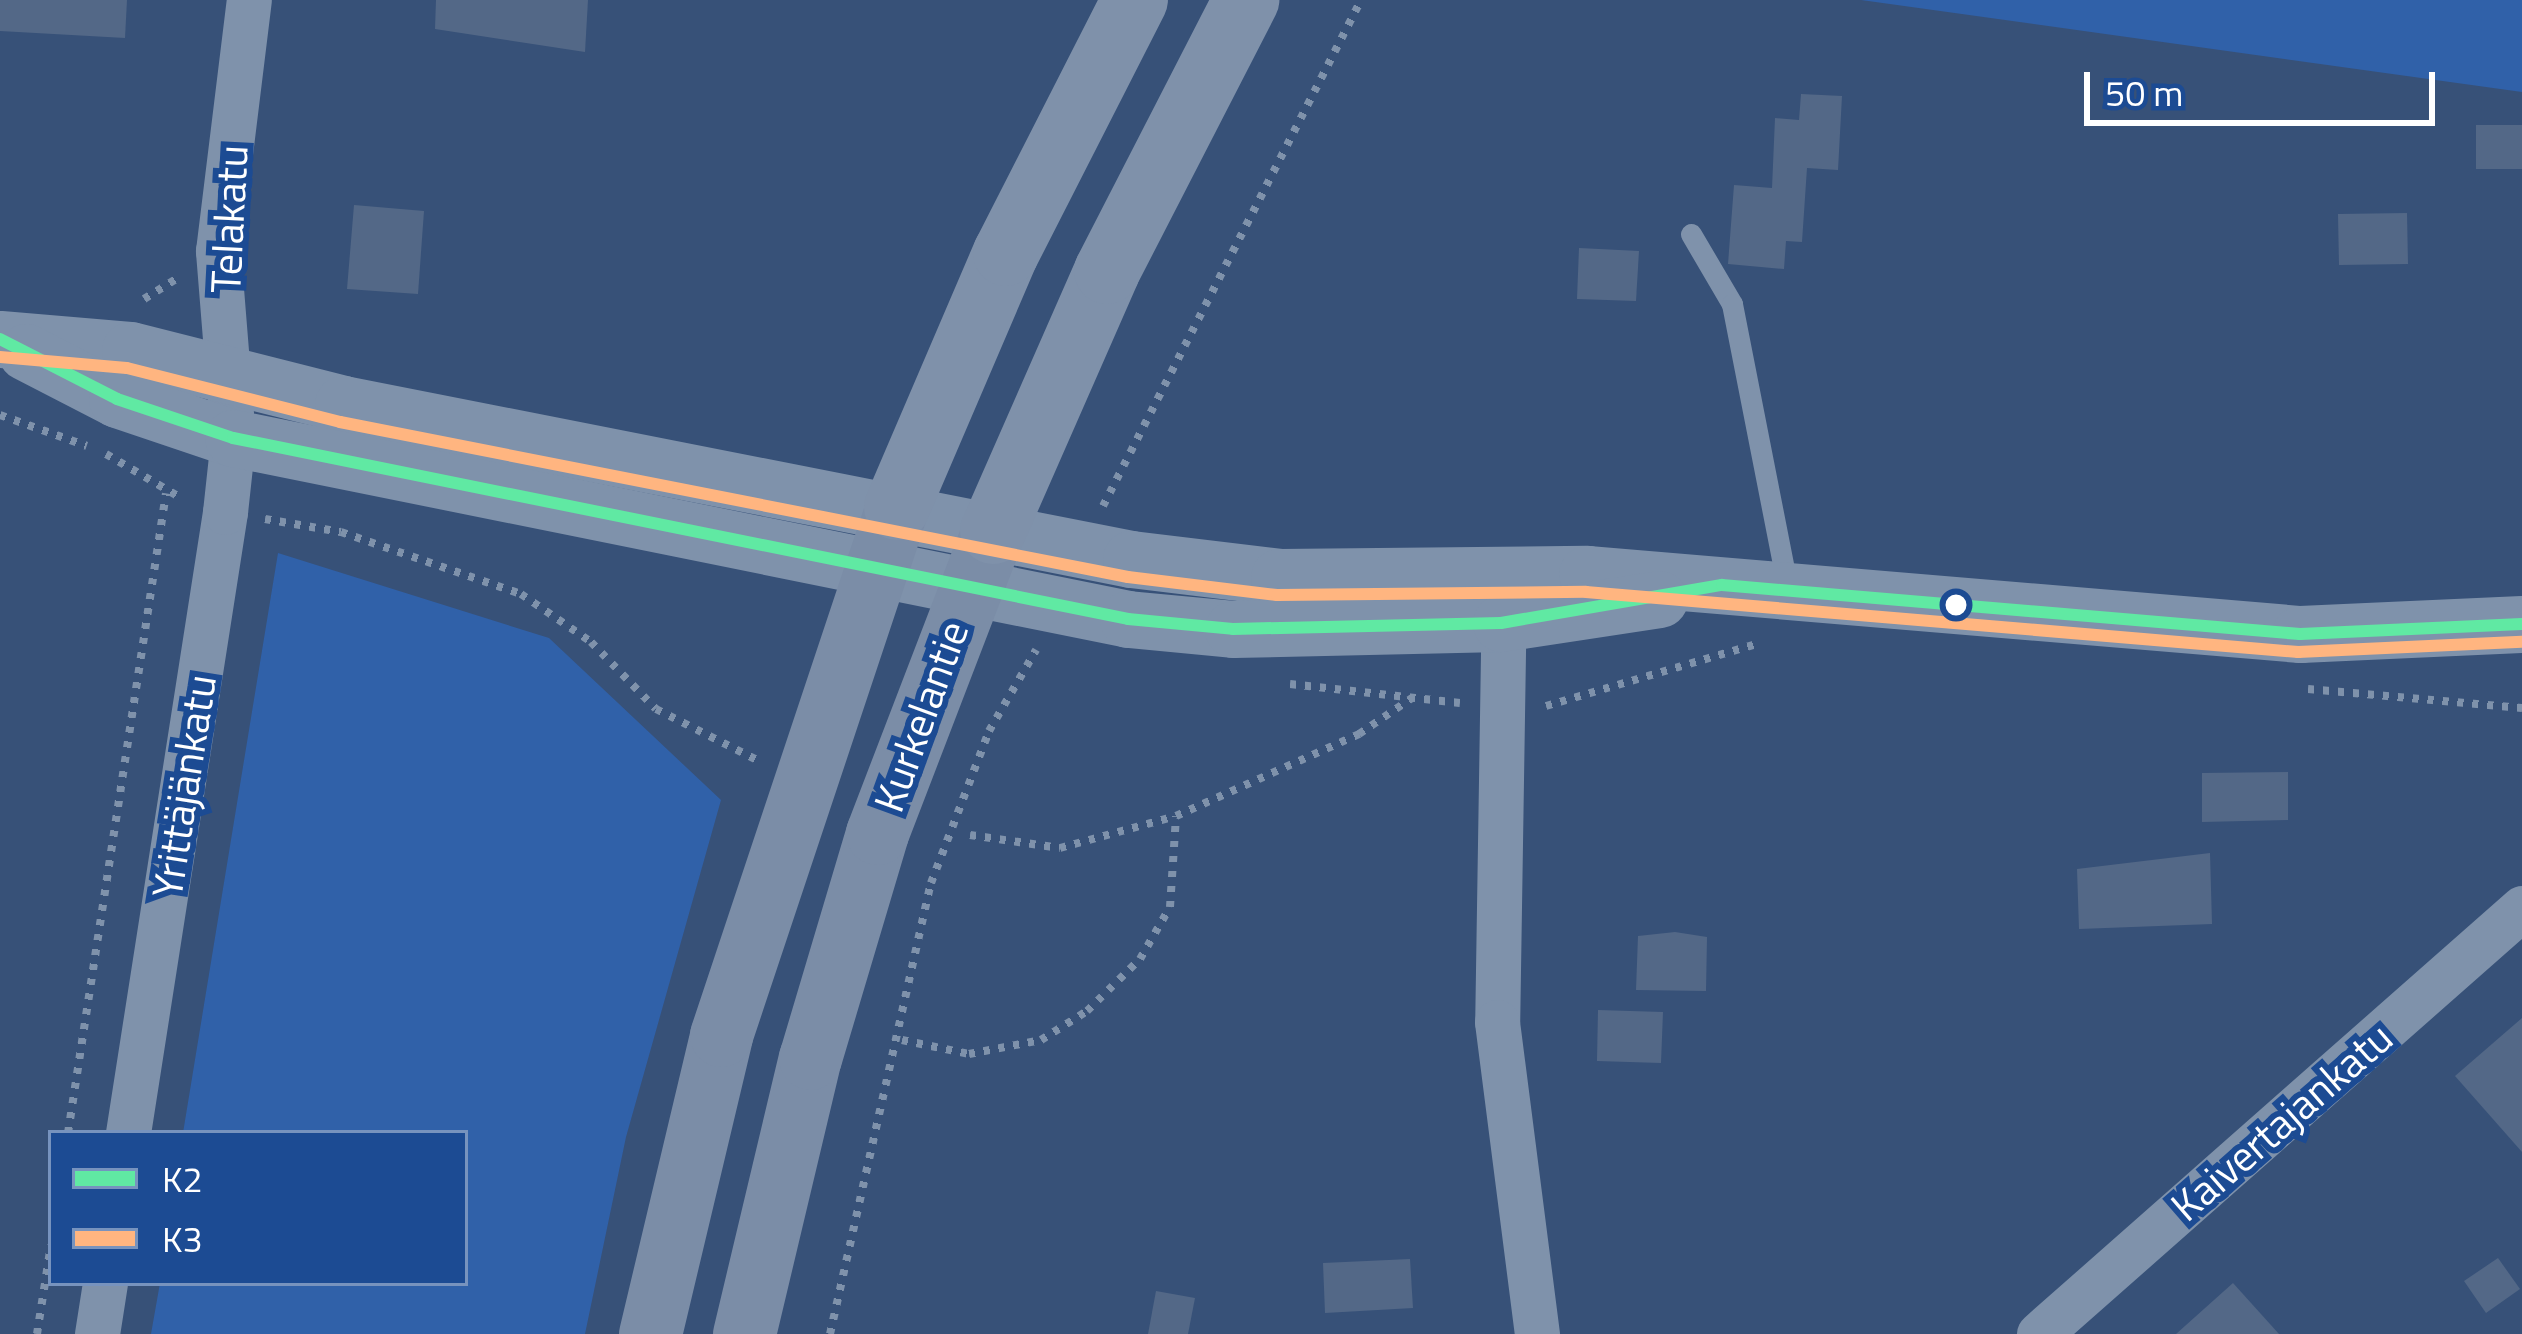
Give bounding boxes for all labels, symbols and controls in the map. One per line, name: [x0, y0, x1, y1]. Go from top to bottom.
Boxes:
scale bar: [2090, 48, 2441, 122]
text: 50 m: [2105, 65, 2183, 120]
street label: Telakatu: [199, 144, 257, 294]
unlabelled marker: [1945, 594, 1967, 616]
street label: Kurkelantie: [862, 614, 978, 818]
street label: Yrittäjänkatu: [140, 671, 226, 901]
street label: Kaivertajankatu: [2160, 1011, 2402, 1231]
legend: [48, 1130, 468, 1286]
text: K2: [162, 1151, 203, 1206]
text: K3: [162, 1211, 203, 1266]

